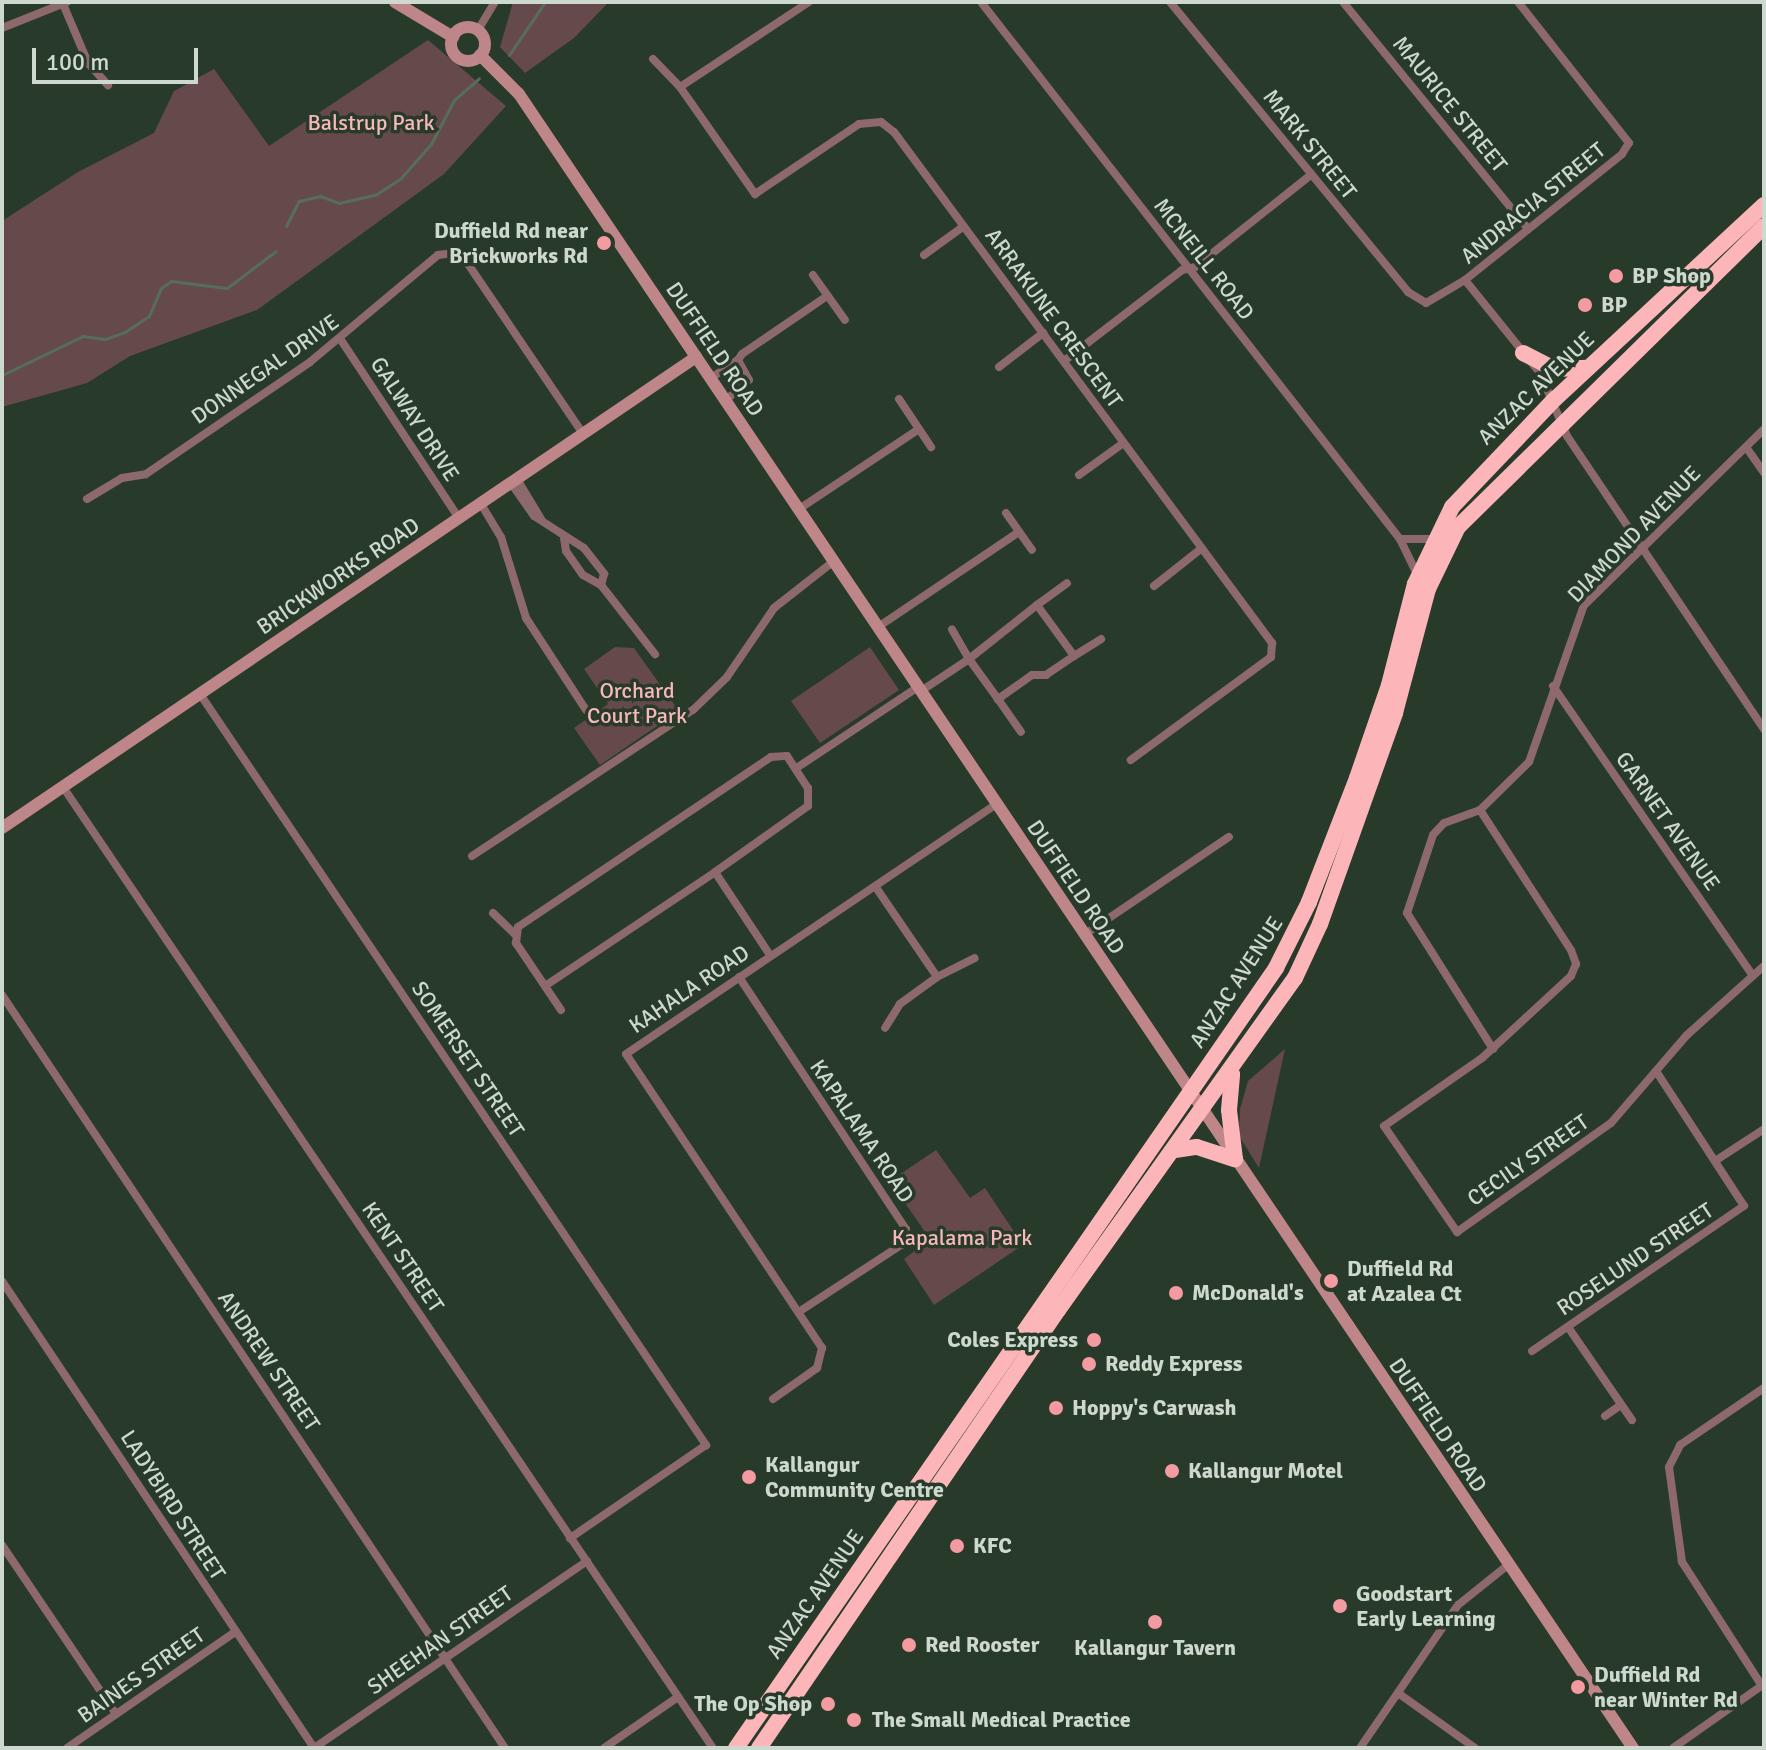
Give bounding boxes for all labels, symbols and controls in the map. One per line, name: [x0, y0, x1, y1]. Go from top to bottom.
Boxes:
street label: MAURICE STREET: [1387, 31, 1513, 177]
scale bar: [36, 32, 202, 82]
text: 100 m: [46, 47, 109, 77]
street label: MARK STREET: [1258, 84, 1362, 204]
park label: Balstrup Park: [307, 110, 435, 136]
street label: ANDRACIA STREET: [1455, 137, 1611, 269]
street label: MCNEILL ROAD: [1148, 193, 1260, 325]
place label: Duffield Rd near Brickworks Rd: [434, 217, 588, 268]
street label: ARRAKUNE CRESCENT: [980, 223, 1128, 413]
marker: Duffield Rd near Brickworks Rd: [595, 234, 613, 252]
place label: BP Shop: [1632, 263, 1711, 289]
marker: BP Shop: [1607, 267, 1625, 285]
street label: DUFFIELD ROAD: [660, 277, 770, 421]
place label: BP: [1601, 292, 1627, 318]
marker: BP: [1576, 296, 1594, 314]
street label: DONNEGAL DRIVE: [186, 308, 344, 430]
street label: ANZAC AVENUE: [1472, 326, 1600, 450]
street label: GALWAY DRIVE: [365, 352, 465, 486]
street label: DIAMOND AVENUE: [1562, 460, 1706, 608]
street label: BRICKWORKS ROAD: [252, 512, 424, 640]
park label: Orchard Court Park: [587, 677, 687, 728]
street label: GARNET AVENUE: [1610, 746, 1726, 896]
street label: DUFFIELD ROAD: [1021, 815, 1131, 959]
street label: ANZAC AVENUE: [1184, 911, 1288, 1053]
street label: KAHALA ROAD: [624, 939, 754, 1039]
street label: SOMERSET STREET: [406, 976, 530, 1142]
street label: KAPALAMA ROAD: [804, 1055, 920, 1207]
street label: CECILY STREET: [1462, 1108, 1594, 1212]
street label: KENT STREET: [356, 1197, 450, 1317]
street label: ROSELUND STREET: [1552, 1197, 1718, 1321]
park label: Kapalama Park: [892, 1225, 1032, 1251]
place label: Duffield Rd at Azalea Ct: [1347, 1255, 1462, 1306]
marker: Duffield Rd at Azalea Ct: [1322, 1272, 1340, 1290]
place label: McDonald's: [1192, 1280, 1304, 1306]
marker: McDonald's: [1167, 1284, 1185, 1302]
street label: ANDREW STREET: [212, 1286, 326, 1436]
place label: Coles Express: [947, 1327, 1078, 1353]
marker: Coles Express: [1085, 1331, 1103, 1349]
place label: Reddy Express: [1105, 1351, 1242, 1377]
street label: DUFFIELD ROAD: [1383, 1353, 1493, 1497]
marker: Reddy Express: [1080, 1355, 1098, 1373]
place label: Hoppy's Carwash: [1072, 1395, 1236, 1421]
marker: Hoppy's Carwash: [1047, 1399, 1065, 1417]
street label: LADYBIRD STREET: [115, 1425, 231, 1585]
place label: Kallangur Community Centre: [765, 1451, 944, 1502]
place label: Kallangur Motel: [1188, 1458, 1343, 1484]
marker: Kallangur Motel: [1163, 1462, 1181, 1480]
marker: Kallangur Community Centre: [740, 1468, 758, 1486]
street label: ANZAC AVENUE: [761, 1524, 869, 1664]
place label: KFC: [973, 1533, 1012, 1559]
marker: KFC: [948, 1537, 966, 1555]
street label: SHEEHAN STREET: [362, 1580, 518, 1700]
place label: Goodstart Early Learning: [1356, 1580, 1496, 1632]
marker: Goodstart Early Learning: [1331, 1597, 1349, 1615]
marker: Kallangur Tavern: [1146, 1613, 1164, 1631]
street label: BAINES STREET: [72, 1621, 210, 1729]
place label: Red Rooster: [925, 1632, 1039, 1658]
place label: Kallangur Tavern: [1074, 1635, 1236, 1661]
marker: Red Rooster: [900, 1636, 918, 1654]
place label: Duffield Rd near Winter Rd: [1594, 1661, 1738, 1712]
marker: Duffield Rd near Winter Rd: [1569, 1678, 1587, 1696]
place label: The Op Shop: [694, 1691, 812, 1717]
marker: The Op Shop: [819, 1695, 837, 1713]
place label: The Small Medical Practice: [872, 1707, 1131, 1733]
marker: The Small Medical Practice: [843, 1709, 865, 1731]

